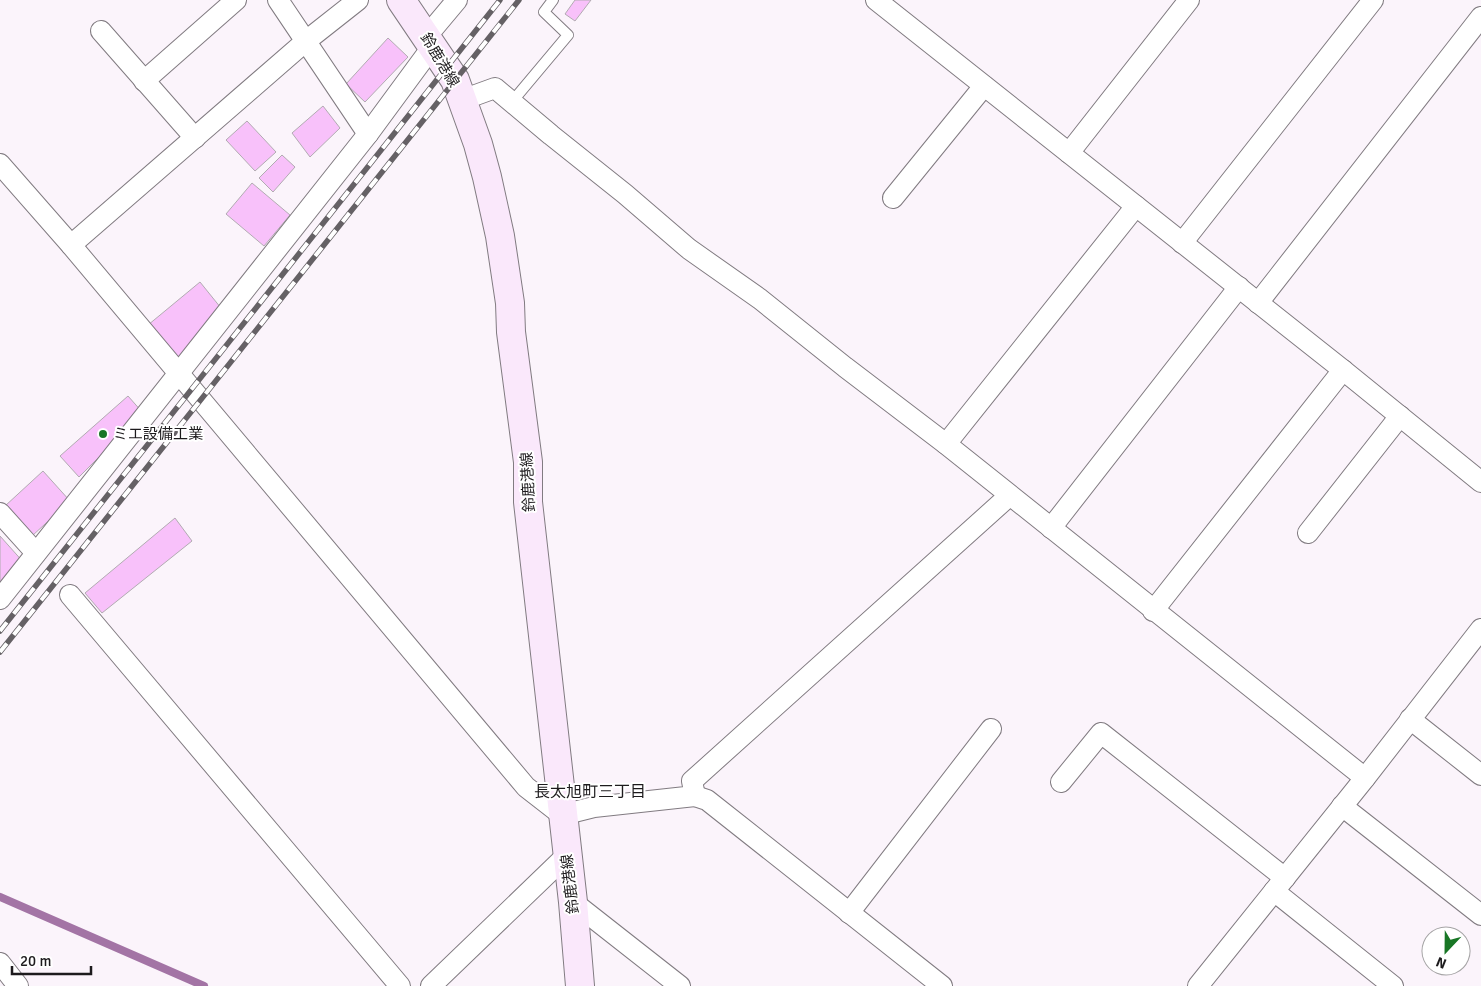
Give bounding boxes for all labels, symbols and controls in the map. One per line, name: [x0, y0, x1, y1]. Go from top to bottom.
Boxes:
street label: 鈴鹿港線: [417, 30, 463, 90]
place label: ミエ設備工業: [113, 425, 203, 443]
marker: ミエ設備工業: [97, 428, 109, 440]
street label: 鈴鹿港線: [517, 452, 539, 512]
district label: 長太旭町三丁目: [534, 782, 646, 802]
street label: 鈴鹿港線: [557, 853, 583, 915]
north arrow: [1421, 926, 1471, 976]
scale bar: [12, 944, 91, 976]
text: 20 m: [20, 952, 51, 970]
text: N: [1434, 953, 1449, 972]

